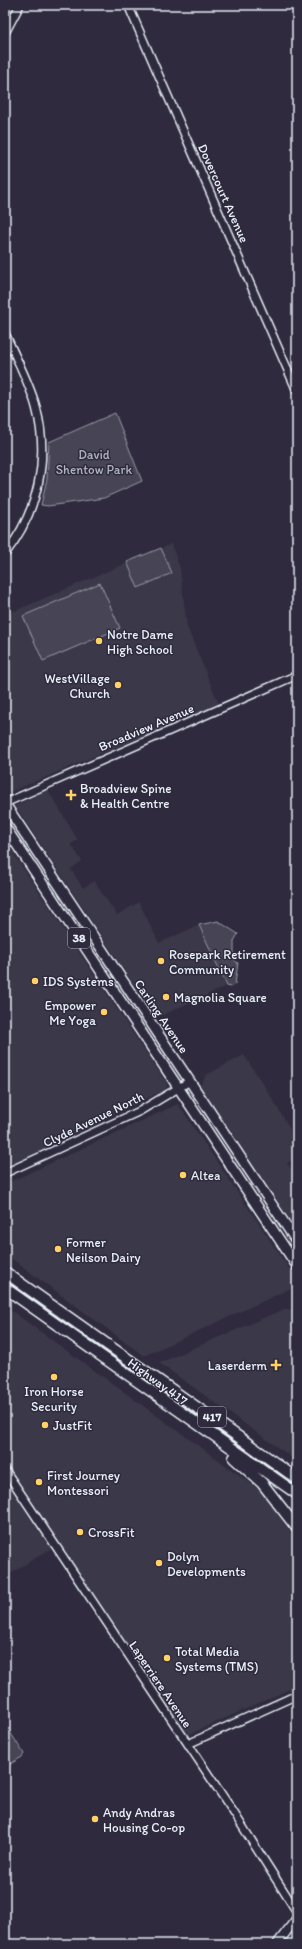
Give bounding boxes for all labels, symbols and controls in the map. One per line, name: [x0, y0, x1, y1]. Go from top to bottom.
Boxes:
street label: Dovercourt Avenue: [195, 142, 252, 245]
park label: David Shentow Park: [56, 447, 133, 477]
place label: Notre Dame High School: [107, 627, 173, 657]
marker: Notre Dame High School: [94, 636, 104, 646]
place label: WestVillage Church: [45, 671, 110, 701]
marker: WestVillage Church: [113, 680, 123, 690]
street label: Broadview Avenue: [96, 701, 196, 754]
place label: Broadview Spine & Health Centre: [80, 781, 172, 811]
marker: Broadview Spine & Health Centre: [65, 789, 77, 801]
road number: 38: [68, 928, 90, 948]
place label: Rosepark Retirement Community: [169, 947, 286, 977]
marker: Rosepark Retirement Community: [156, 956, 166, 966]
place label: IDS Systems: [43, 974, 114, 989]
marker: IDS Systems: [30, 976, 40, 986]
street label: Carling Avenue: [131, 977, 192, 1056]
place label: Magnolia Square: [174, 990, 267, 1005]
marker: Magnolia Square: [161, 992, 171, 1002]
place label: Empower Me Yoga: [45, 998, 97, 1028]
marker: Empower Me Yoga: [99, 1007, 109, 1017]
street label: Clyde Avenue North: [40, 1088, 146, 1150]
place label: Altea: [191, 1168, 221, 1183]
marker: Altea: [178, 1170, 188, 1180]
place label: Former Neilson Dairy: [66, 1235, 141, 1265]
marker: Former Neilson Dairy: [53, 1244, 63, 1254]
street label: Highway 417: [125, 1355, 191, 1408]
place label: Laserderm: [208, 1358, 268, 1373]
marker: Laserderm: [270, 1359, 282, 1371]
marker: Iron Horse Security: [49, 1372, 59, 1382]
place label: Iron Horse Security: [24, 1384, 84, 1414]
road number: 417: [198, 1407, 226, 1427]
place label: JustFit: [53, 1418, 92, 1433]
marker: JustFit: [40, 1420, 50, 1430]
place label: First Journey Montessori: [47, 1468, 120, 1498]
marker: First Journey Montessori: [34, 1477, 44, 1487]
place label: CrossFit: [88, 1525, 135, 1540]
marker: CrossFit: [75, 1527, 85, 1537]
place label: Dolyn Developments: [167, 1549, 246, 1579]
marker: Dolyn Developments: [154, 1558, 164, 1568]
street label: Laperriere Avenue: [126, 1638, 195, 1731]
place label: Total Media Systems (TMS): [175, 1644, 258, 1674]
marker: Total Media Systems (TMS): [162, 1653, 172, 1663]
place label: Andy Andras Housing Co-op: [103, 1805, 185, 1835]
marker: Andy Andras Housing Co-op: [90, 1814, 100, 1824]

